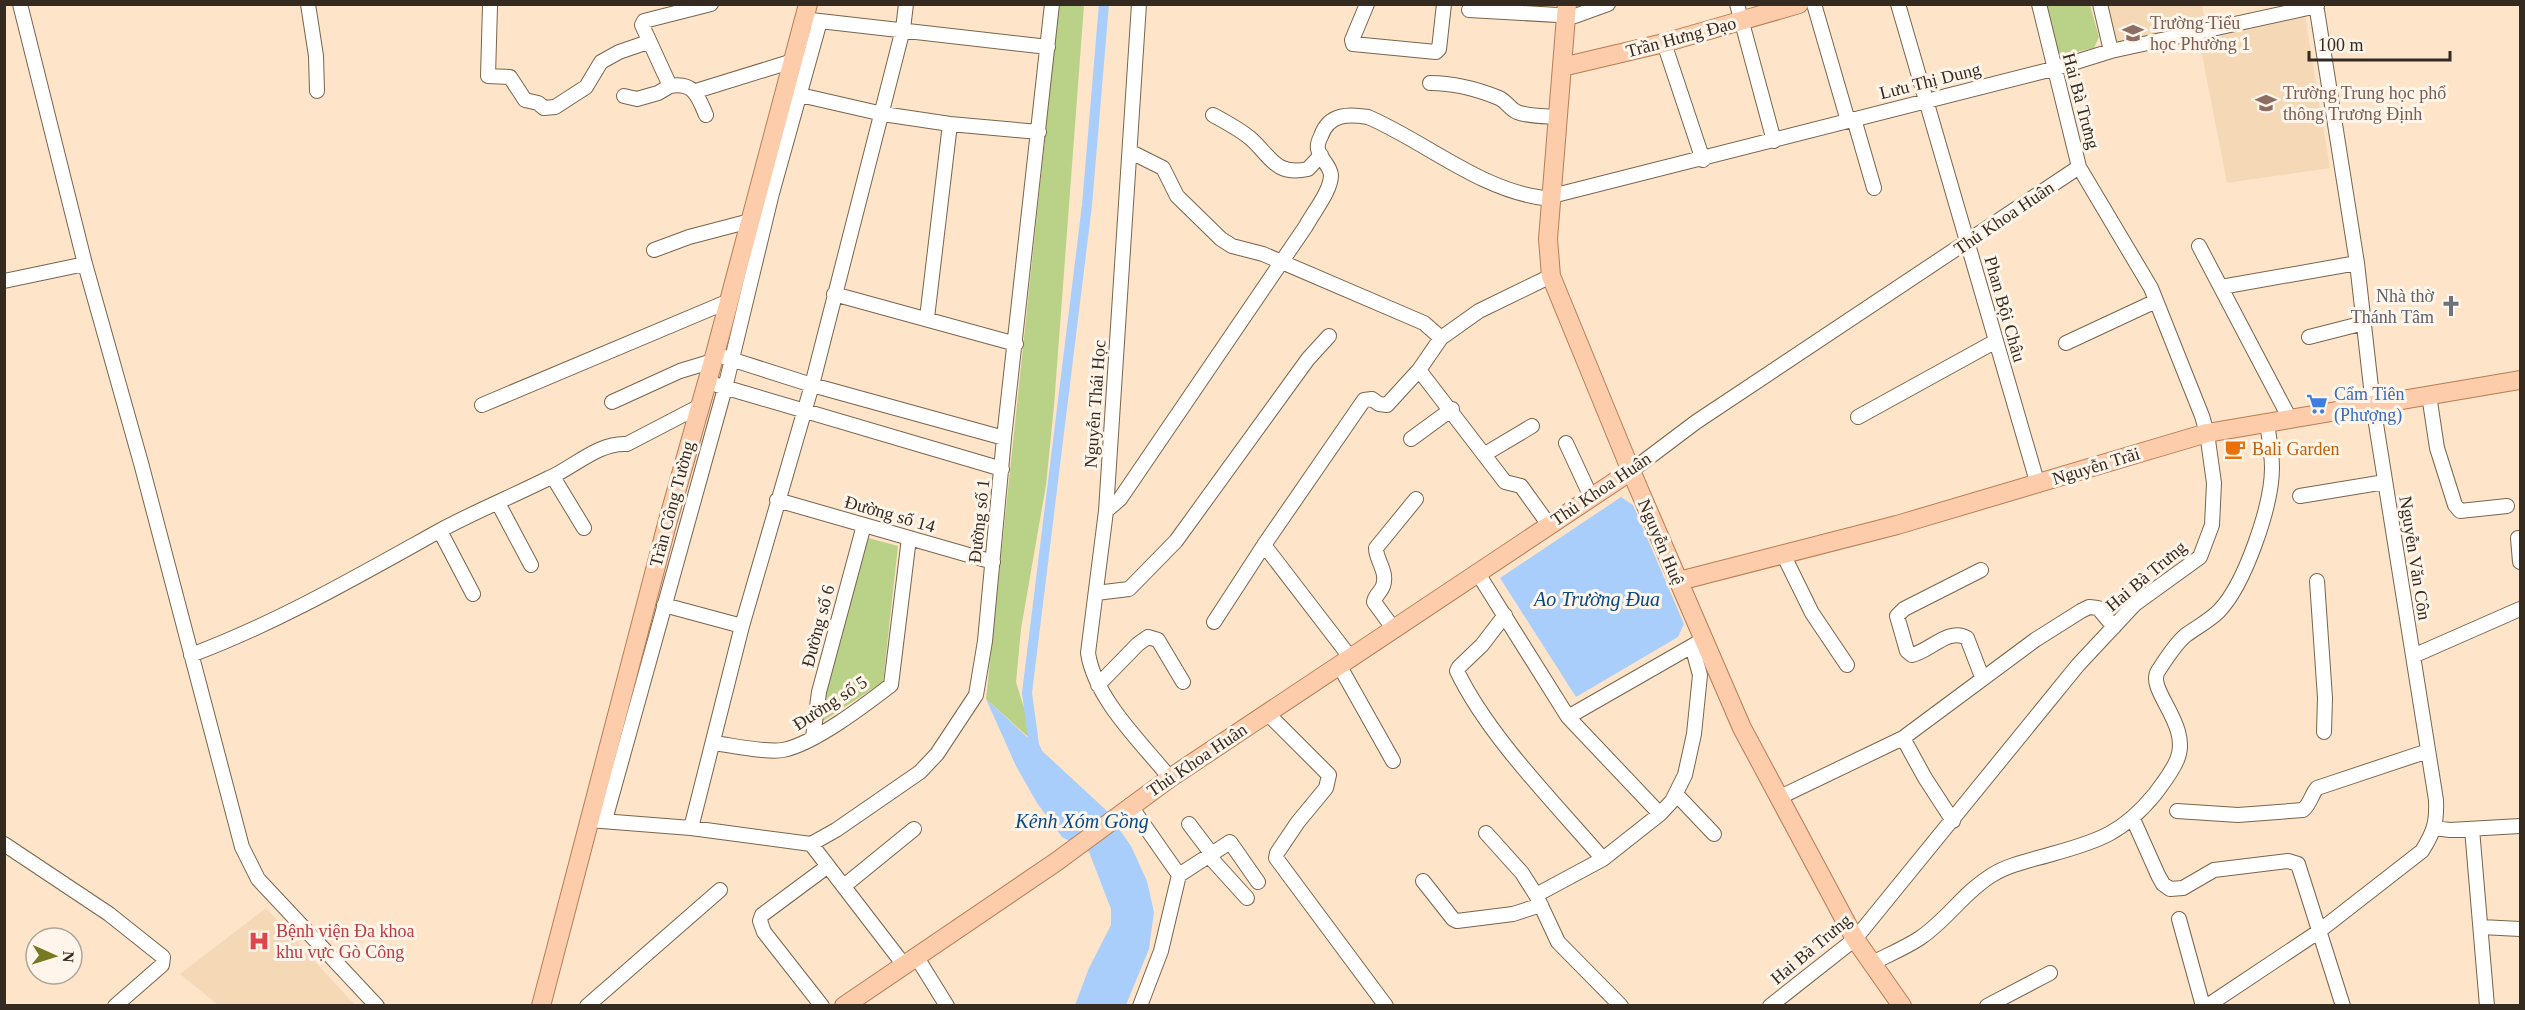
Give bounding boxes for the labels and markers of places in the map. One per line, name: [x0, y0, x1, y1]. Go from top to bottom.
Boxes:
place label: Trường Tiểu học Phường 1: [2150, 13, 2250, 54]
school or university icon: Trường Tiểu học Phường 1: [2121, 21, 2145, 45]
place label: Trường Trung học phổ thông Trương Định: [2283, 83, 2446, 124]
school or university icon: Trường Trung học phổ thông Trương Định: [2254, 91, 2278, 115]
place label: Nhà thờ Thánh Tâm: [2351, 286, 2434, 327]
church icon: Nhà thờ Thánh Tâm: [2439, 294, 2463, 318]
place label: Cẩm Tiên (Phượng): [2334, 384, 2405, 426]
supermarket icon: Cẩm Tiên (Phượng): [2305, 392, 2329, 416]
cafe icon: Bali Garden: [2223, 437, 2247, 461]
place label: Bali Garden: [2252, 439, 2339, 459]
place label: Bệnh viện Đa khoa khu vực Gò Công: [276, 921, 414, 962]
hospital icon: Bệnh viện Đa khoa khu vực Gò Công: [247, 929, 271, 953]

